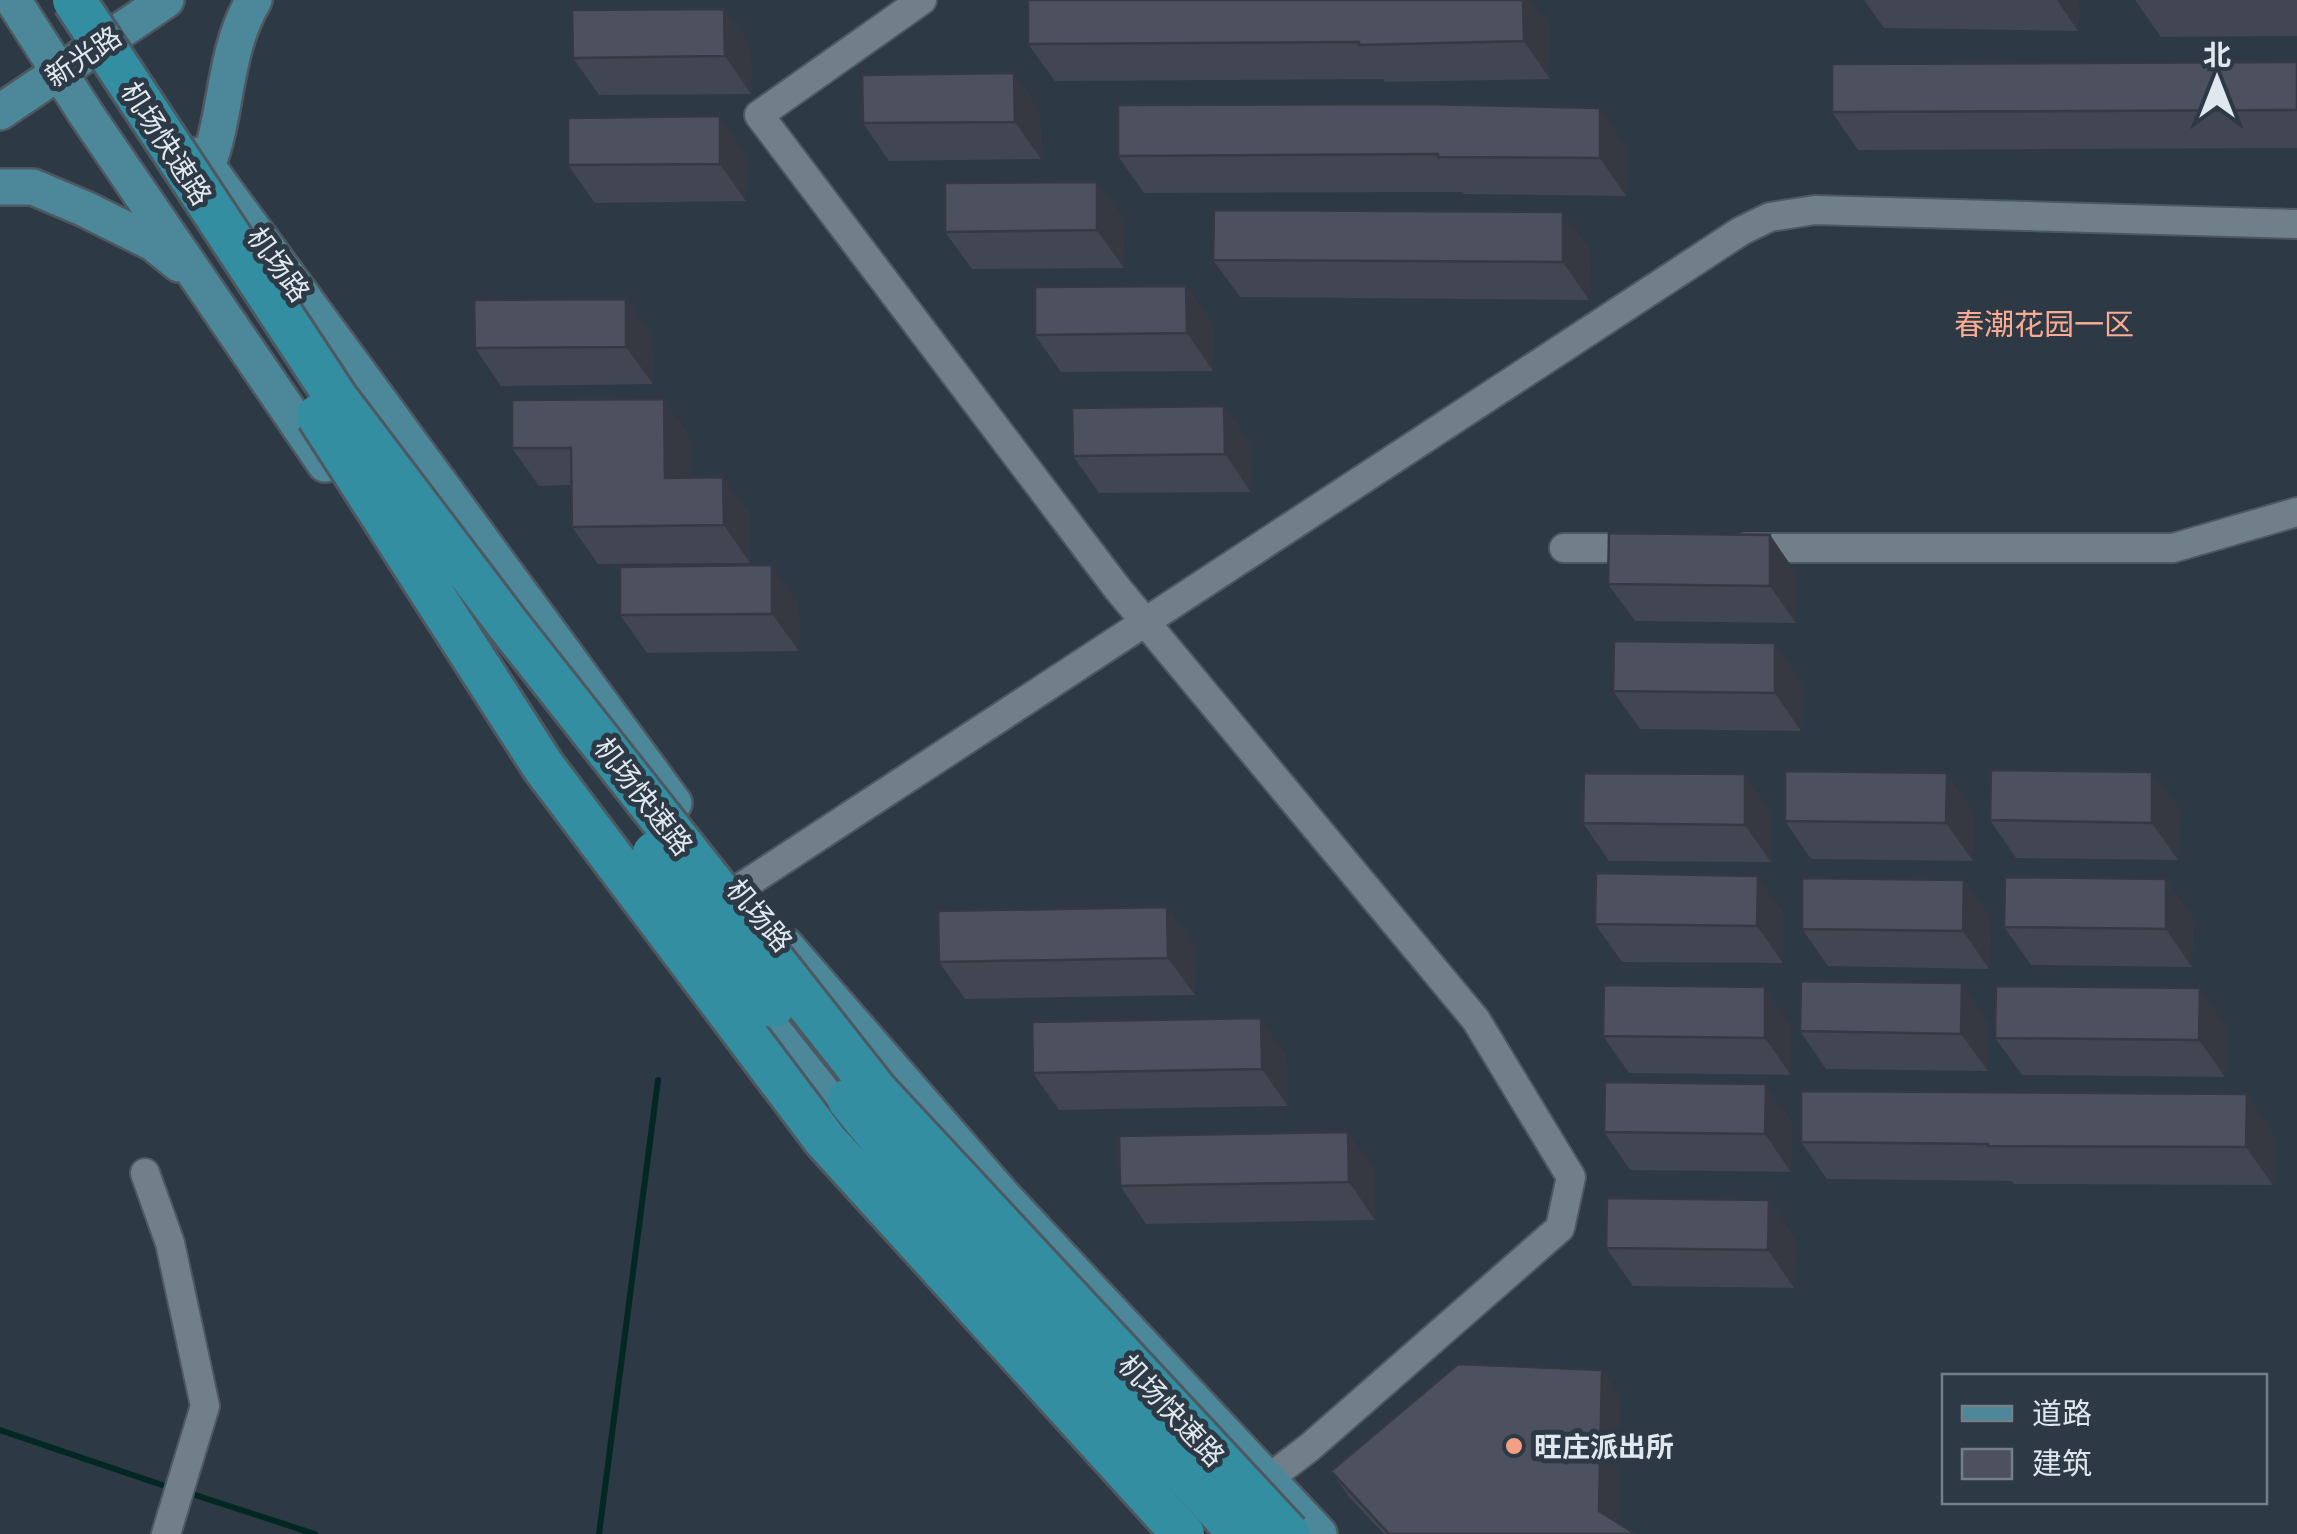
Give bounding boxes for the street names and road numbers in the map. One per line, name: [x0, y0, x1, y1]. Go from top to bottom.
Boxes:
street label: 新光路: [38, 18, 128, 94]
street label: 机场快速路: [114, 75, 220, 211]
street label: 机场路: [240, 220, 318, 308]
street label: 机场快速路: [587, 730, 701, 862]
street label: 机场路: [720, 872, 800, 958]
street label: 机场快速路: [1111, 1347, 1233, 1473]

